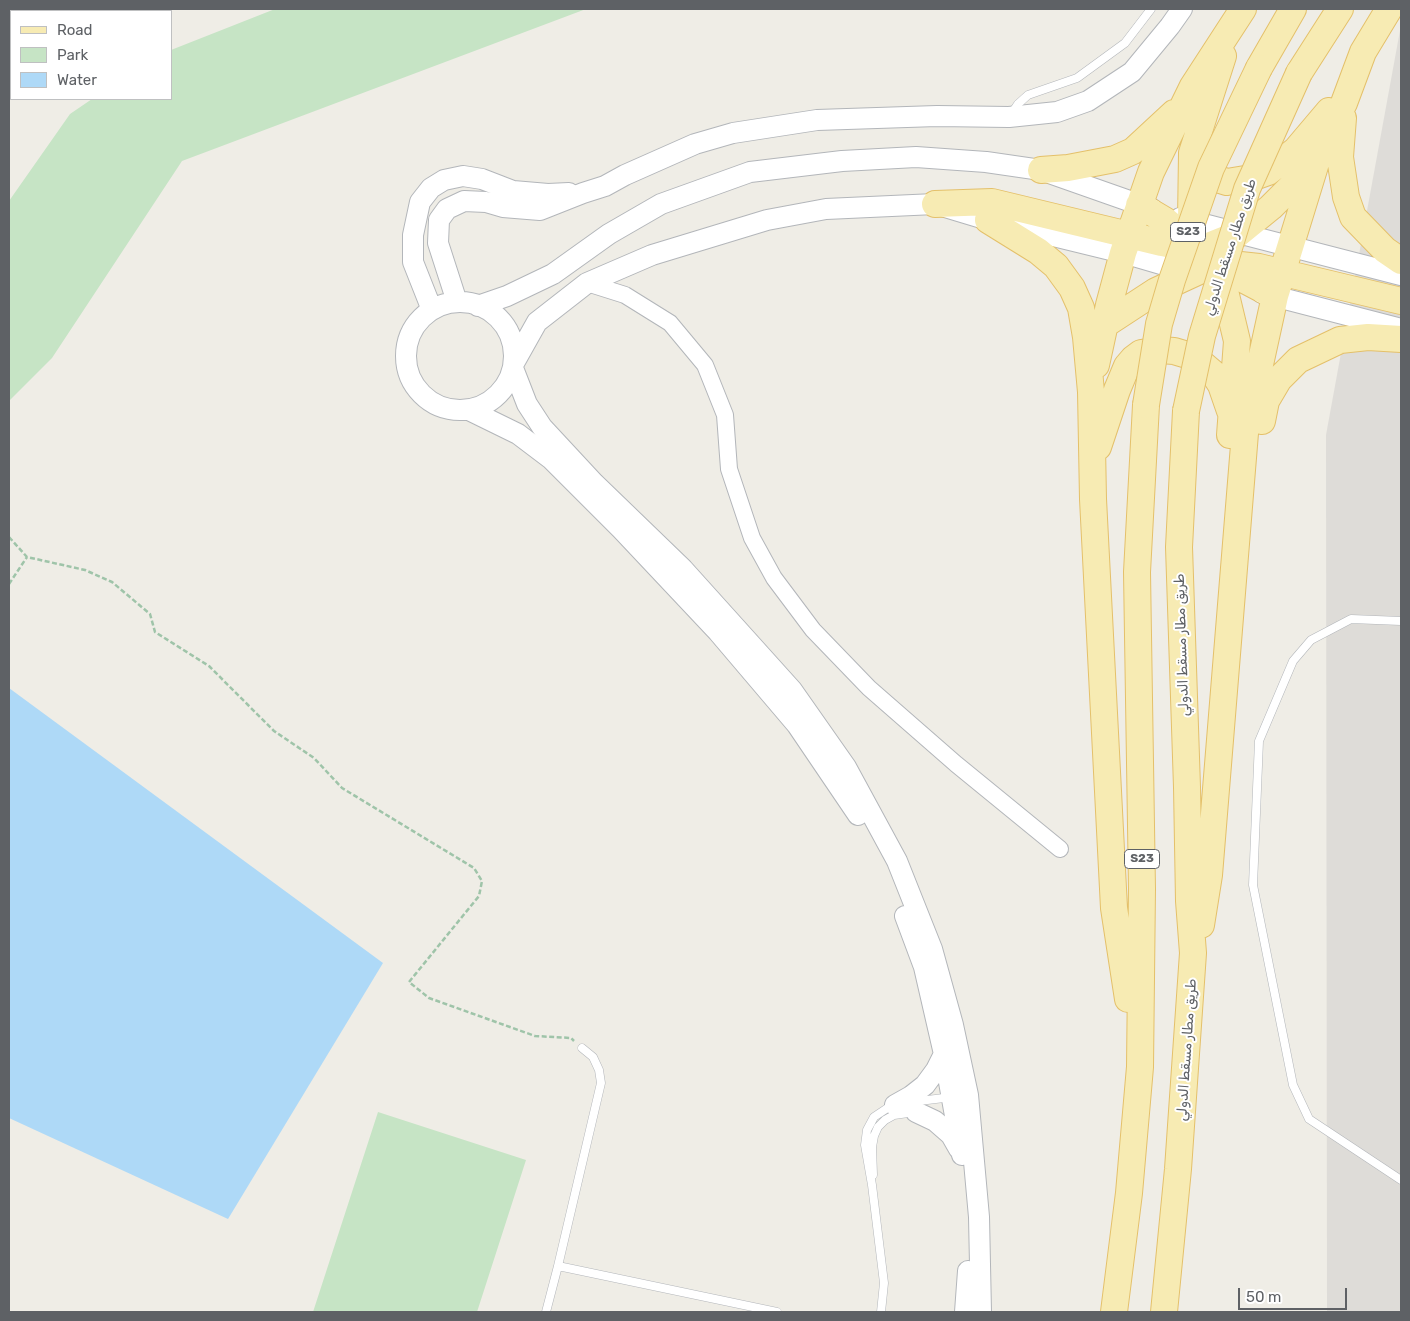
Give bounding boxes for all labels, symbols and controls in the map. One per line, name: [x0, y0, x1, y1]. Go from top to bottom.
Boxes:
legend: [10, 10, 172, 100]
text: Road: [57, 21, 93, 39]
text: Park: [57, 46, 88, 64]
text: Water: [57, 71, 97, 89]
street label: طريق مطار مسقط الدولي: [1200, 176, 1260, 318]
road number: S23: [1170, 222, 1206, 242]
street label: طريق مطار مسقط الدولي: [1171, 573, 1193, 717]
road number: S23: [1124, 850, 1160, 869]
street label: طريق مطار مسقط الدولي: [1174, 978, 1200, 1122]
scale bar: [1240, 1278, 1349, 1310]
text: 50 m: [1246, 1288, 1281, 1306]

